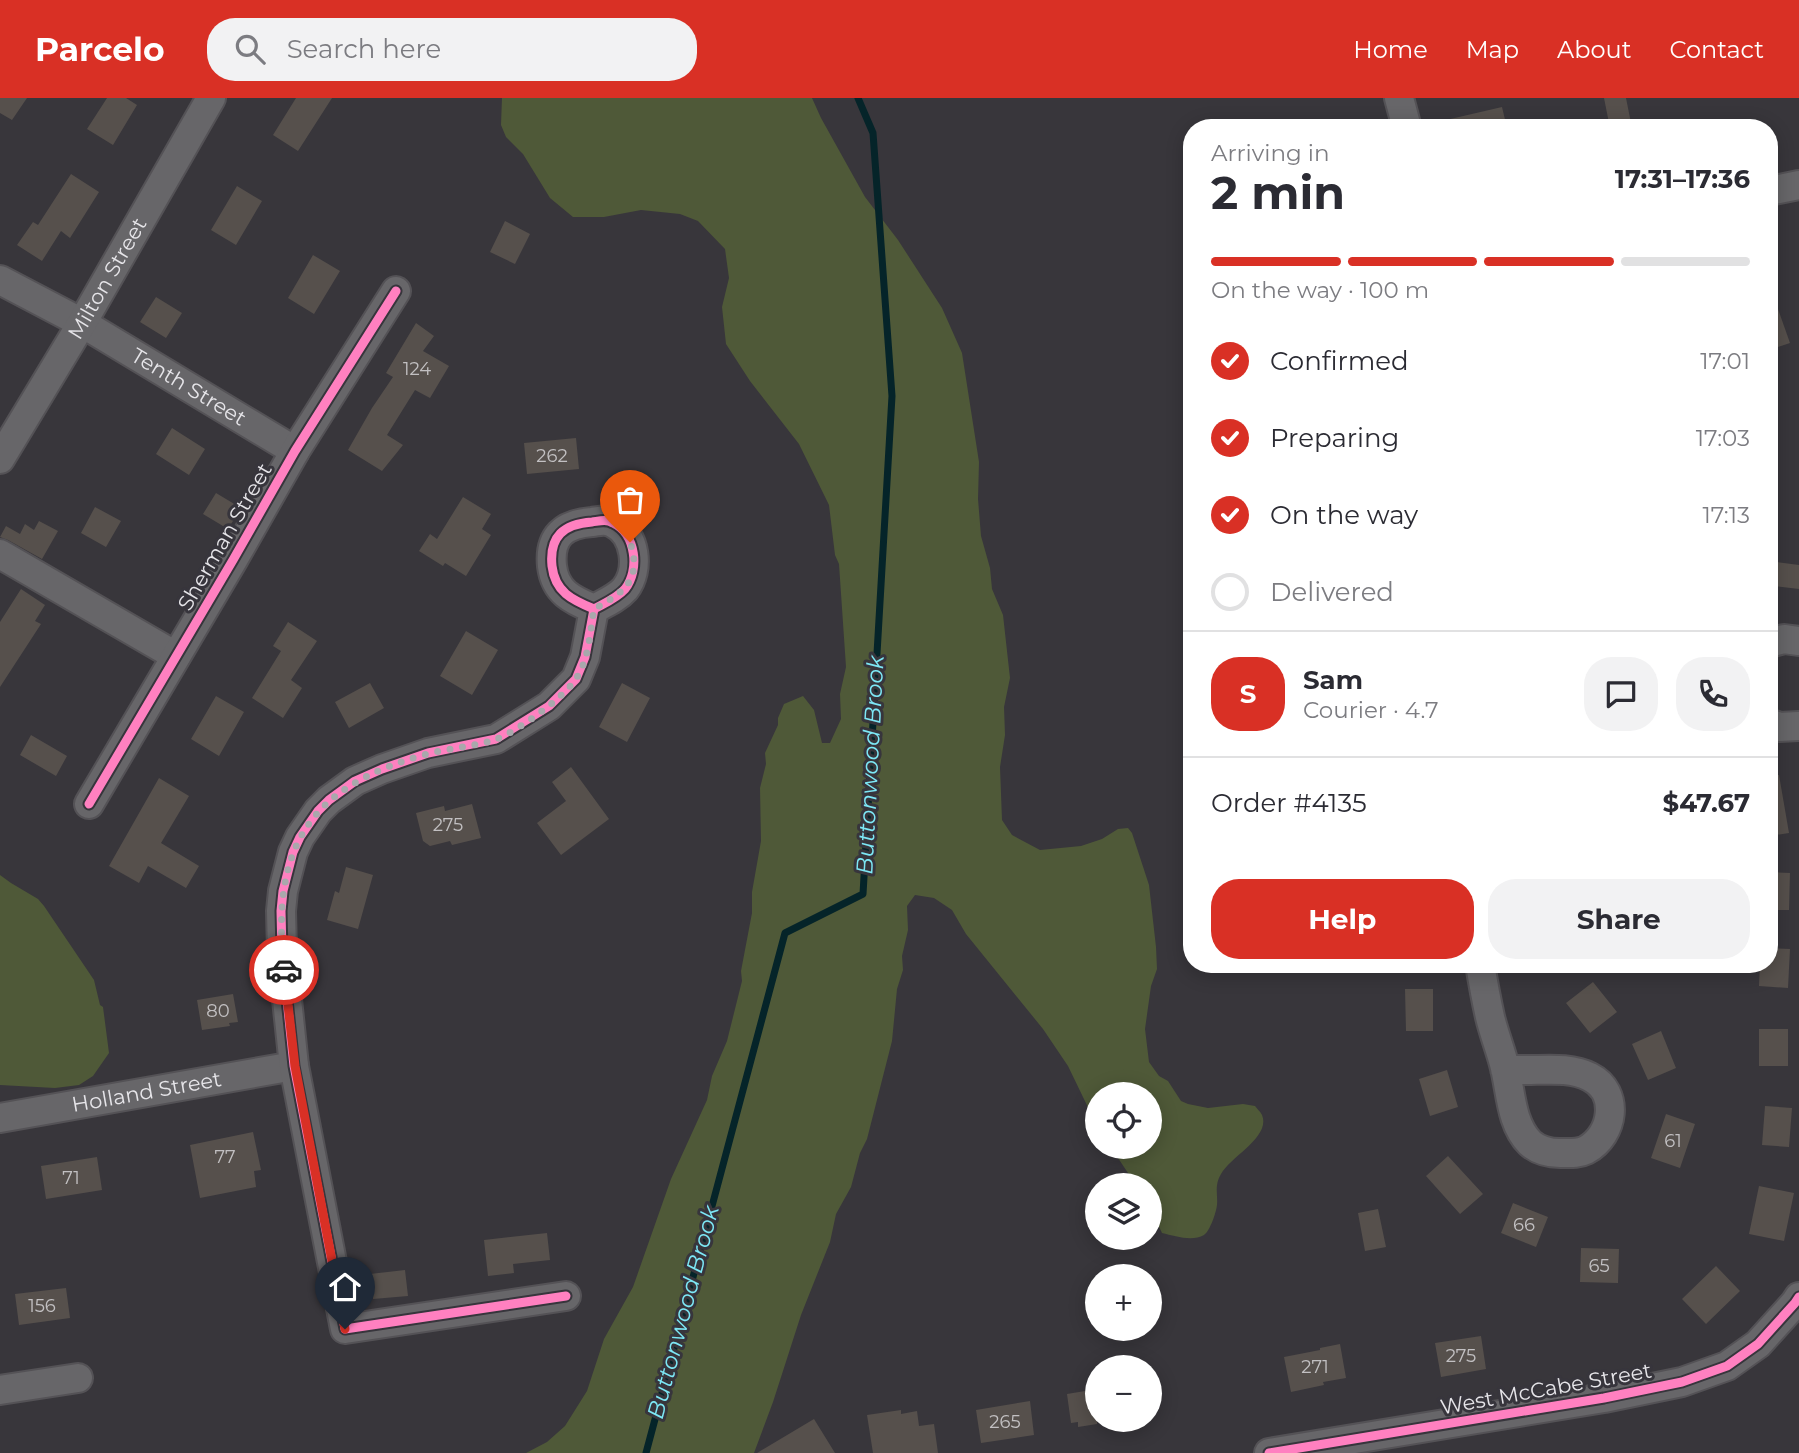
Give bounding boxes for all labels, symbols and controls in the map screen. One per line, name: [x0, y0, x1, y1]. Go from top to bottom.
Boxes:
search box: [207, 18, 697, 81]
text: Parcelo: [35, 29, 165, 69]
icon: search: [231, 30, 269, 68]
text: Search here: [287, 33, 441, 65]
text: Home: [1353, 35, 1428, 64]
text: Map: [1466, 35, 1519, 64]
text: About: [1557, 35, 1631, 64]
text: Contact: [1669, 35, 1764, 64]
text: Arriving in: [1211, 139, 1330, 167]
text: 17:31–17:36: [1615, 163, 1750, 195]
text: 2 min: [1211, 164, 1345, 221]
street label: Milton Street: [62, 213, 152, 343]
text: On the way · 100 m: [1211, 276, 1429, 304]
icon: check: [1211, 342, 1249, 380]
street label: Tenth Street: [127, 343, 251, 431]
text: Confirmed: [1270, 345, 1409, 377]
text: 17:01: [1700, 347, 1750, 375]
house number: 124: [403, 358, 431, 380]
icon: check: [1211, 419, 1249, 457]
text: Preparing: [1270, 422, 1399, 454]
text: 17:03: [1696, 424, 1750, 452]
house number: 262: [536, 445, 568, 467]
street label: Sherman Street: [172, 459, 277, 615]
pin: [600, 470, 660, 542]
icon: bag: [611, 481, 649, 519]
icon: check: [1211, 496, 1249, 534]
text: On the way: [1270, 499, 1418, 531]
text: 17:13: [1702, 501, 1750, 529]
text: Delivered: [1270, 576, 1394, 608]
water label: Buttonwood Brook: [850, 653, 890, 875]
button: chat: [1584, 657, 1658, 731]
button: phone: [1676, 657, 1750, 731]
text: Sam: [1303, 664, 1363, 696]
text: S: [1240, 678, 1256, 710]
text: Courier · 4.7: [1303, 696, 1439, 724]
text: Order #4135: [1211, 787, 1367, 819]
text: $47.67: [1662, 787, 1750, 819]
house number: 275: [433, 814, 463, 836]
button: Help: [1211, 879, 1474, 959]
button: Share: [1488, 879, 1750, 959]
courier: [249, 935, 319, 1005]
icon: car: [265, 951, 303, 989]
house number: 80: [206, 1000, 230, 1022]
street label: Holland Street: [70, 1066, 223, 1117]
map controls: [1085, 1082, 1162, 1432]
button: locate: [1085, 1082, 1162, 1159]
house number: 61: [1664, 1130, 1682, 1152]
house number: 77: [214, 1146, 236, 1168]
house number: 71: [62, 1167, 80, 1189]
button: layers: [1085, 1173, 1162, 1250]
water label: Buttonwood Brook: [641, 1201, 725, 1422]
house number: 66: [1513, 1214, 1535, 1236]
house number: 65: [1588, 1255, 1610, 1277]
pin: [315, 1257, 375, 1329]
button: +: [1085, 1264, 1162, 1341]
icon: home: [326, 1268, 364, 1306]
house number: 156: [28, 1295, 56, 1317]
house number: 275: [1446, 1345, 1476, 1367]
button: −: [1085, 1355, 1162, 1432]
house number: 271: [1301, 1356, 1329, 1378]
street label: West McCabe Street: [1438, 1358, 1653, 1419]
house number: 265: [989, 1411, 1021, 1433]

